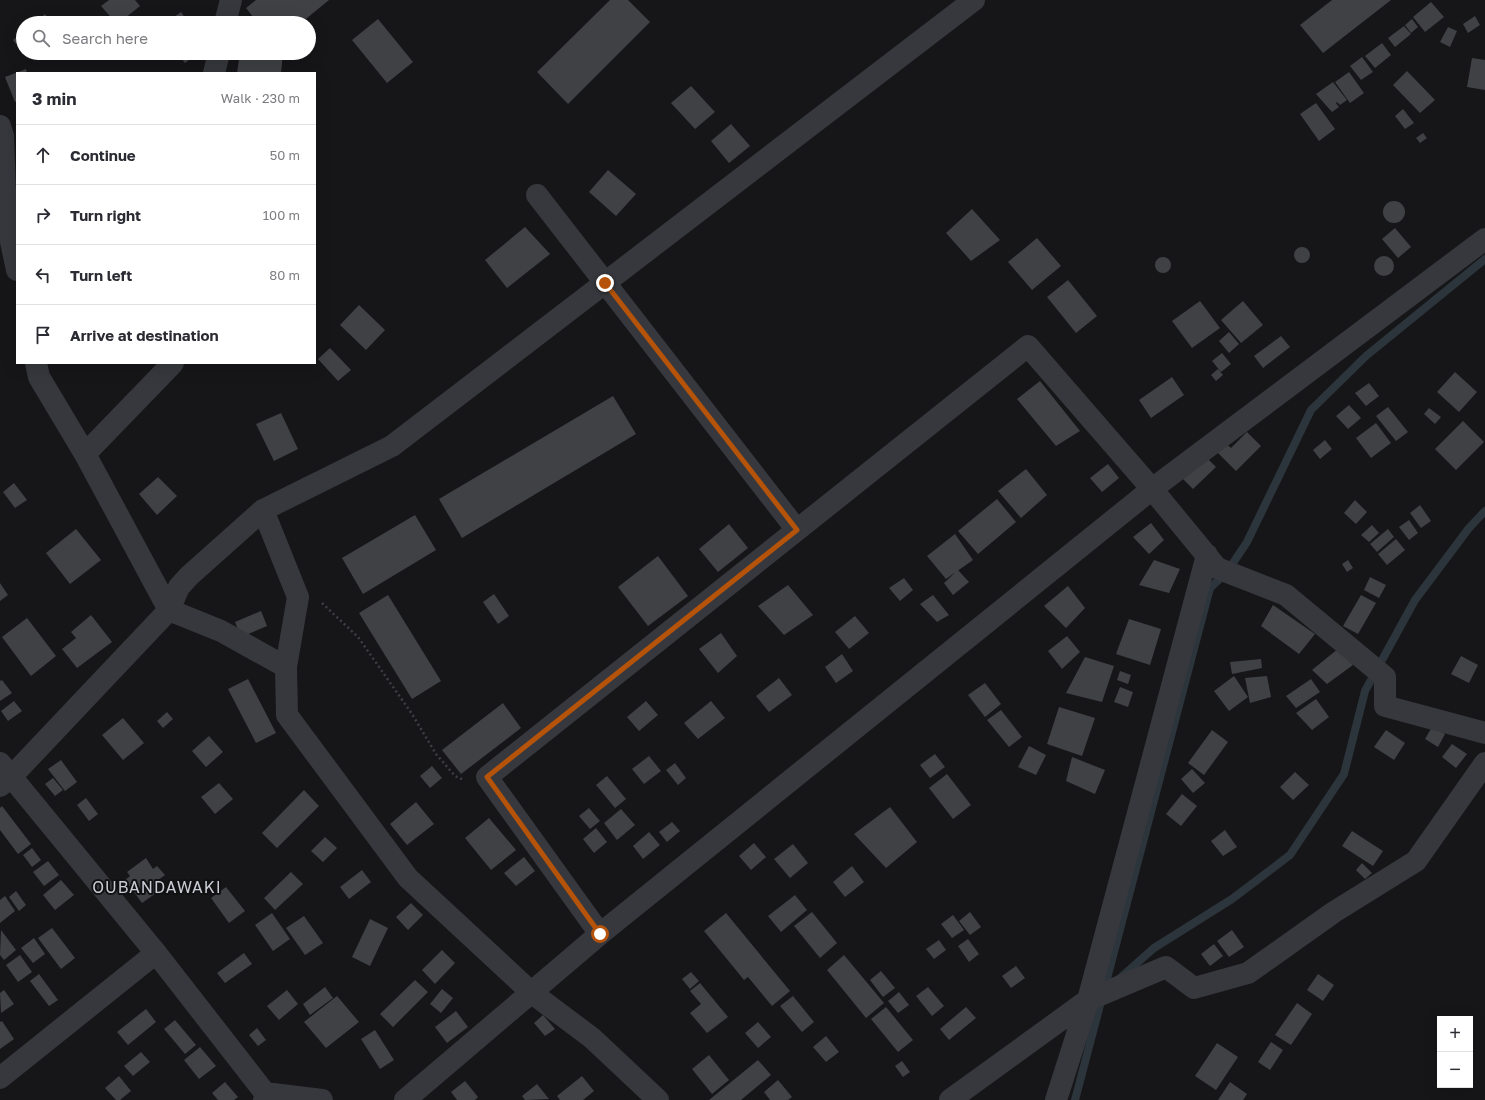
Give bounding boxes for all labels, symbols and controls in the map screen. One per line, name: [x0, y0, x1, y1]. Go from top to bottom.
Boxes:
search box: [16, 16, 316, 60]
icon: search: [30, 27, 52, 49]
text: Search here: [62, 29, 148, 47]
text: 3 min: [32, 88, 76, 109]
text: Walk · 230 m: [221, 90, 300, 106]
icon: ahead: [32, 144, 54, 166]
text: Continue: [70, 146, 136, 164]
text: 50 m: [270, 147, 300, 163]
icon: right: [32, 204, 54, 226]
text: Turn right: [70, 206, 141, 224]
text: 100 m: [263, 207, 300, 223]
icon: left: [32, 264, 54, 286]
text: Turn left: [70, 266, 132, 284]
text: 80 m: [269, 267, 300, 283]
route end: [596, 274, 614, 292]
icon: arrive: [32, 324, 54, 346]
text: Arrive at destination: [70, 326, 219, 344]
district label: OUBANDAWAKI: [92, 877, 222, 897]
route start: [591, 925, 609, 943]
map controls: [1437, 1016, 1473, 1088]
button: +: [1437, 1016, 1473, 1052]
button: −: [1437, 1052, 1473, 1088]

